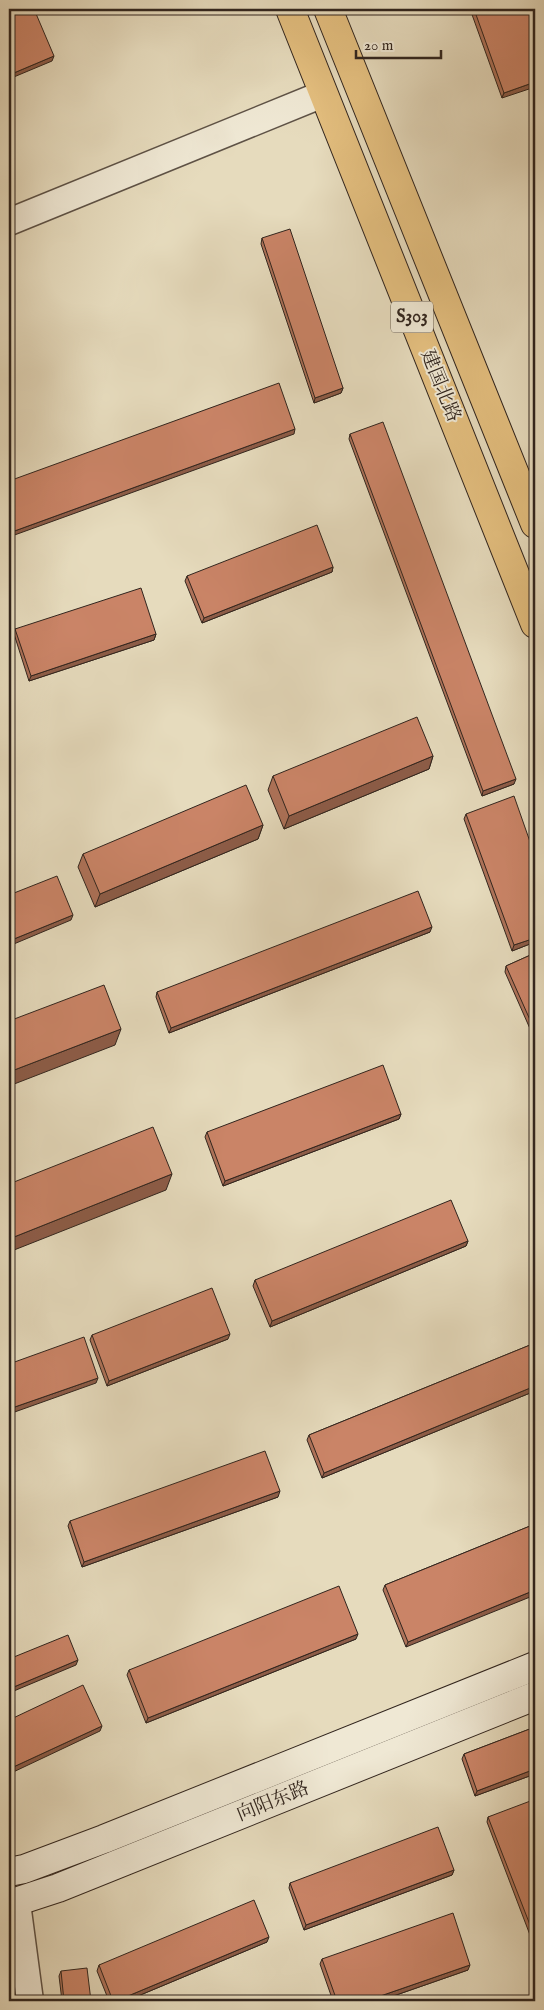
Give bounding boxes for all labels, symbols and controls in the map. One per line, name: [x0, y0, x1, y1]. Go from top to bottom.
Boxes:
scale bar: [356, 28, 442, 60]
text: 20 m: [364, 36, 394, 55]
road number: S303: [391, 302, 433, 332]
street label: 建国北路: [415, 346, 465, 426]
street label: 向阳东路: [233, 1777, 313, 1827]

